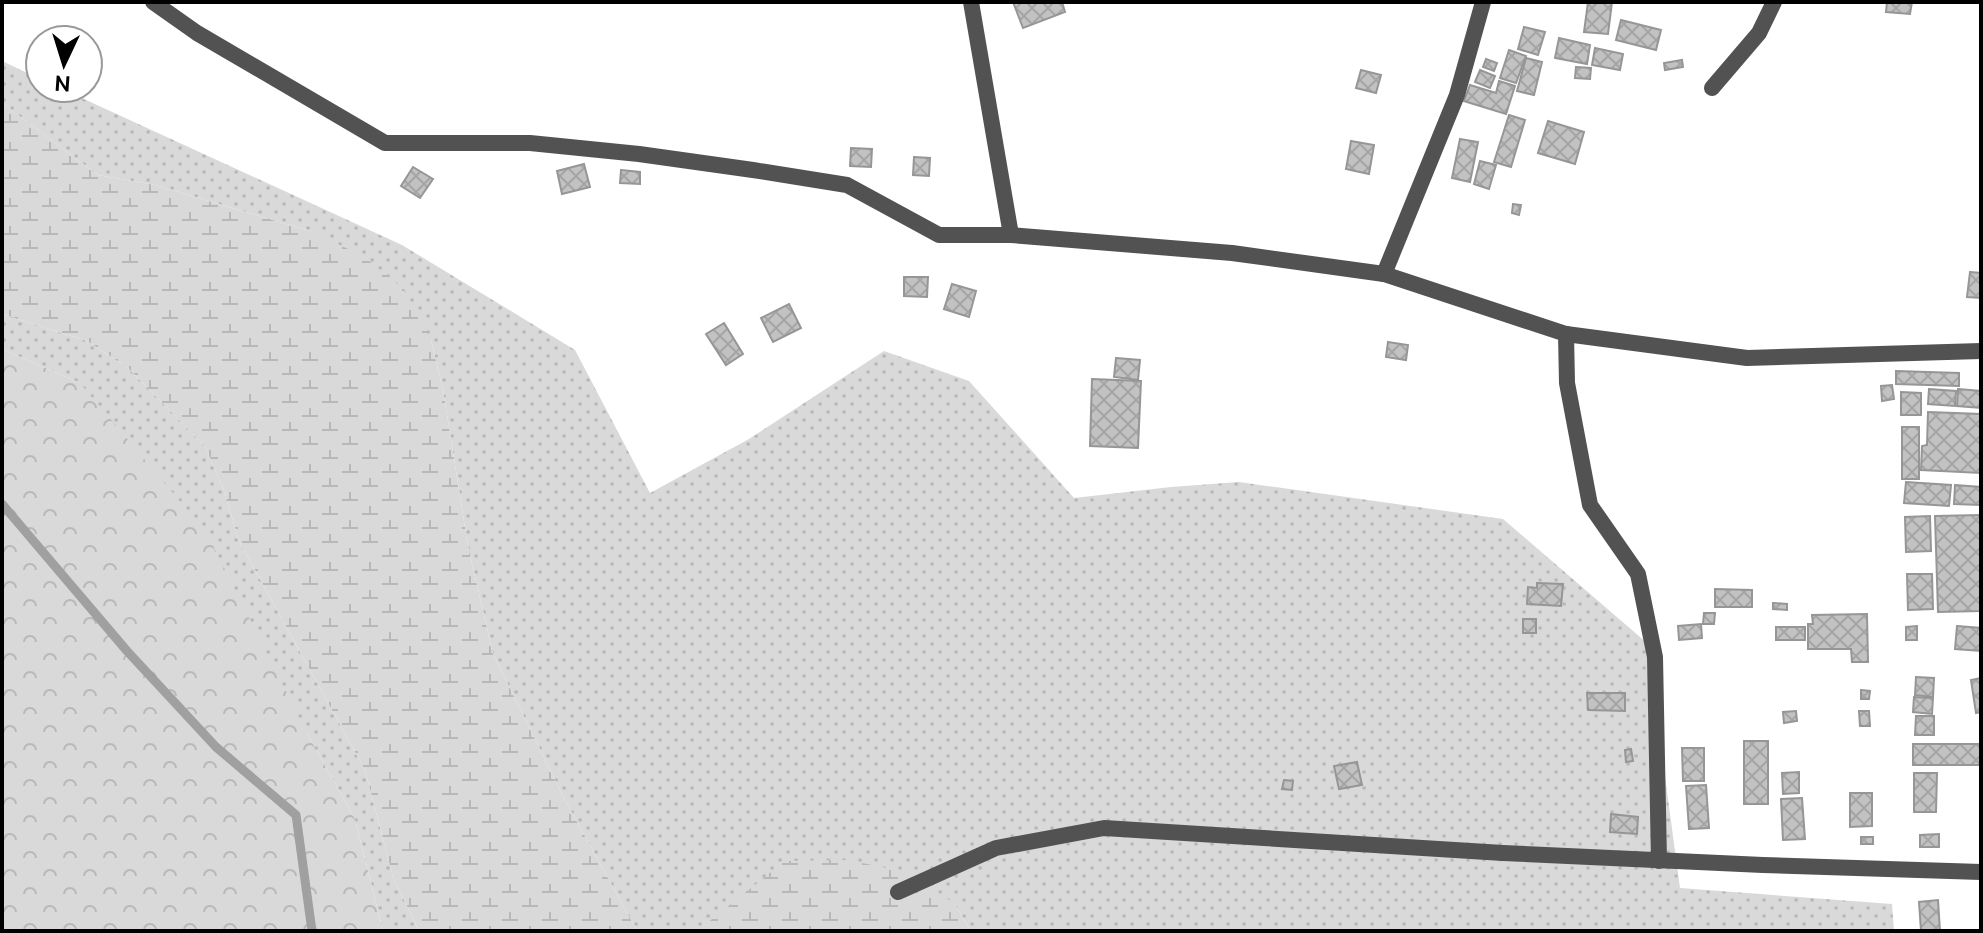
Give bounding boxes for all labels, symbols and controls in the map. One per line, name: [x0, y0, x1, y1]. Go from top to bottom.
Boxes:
north arrow: [24, 24, 104, 104]
text: N: [54, 71, 72, 97]

